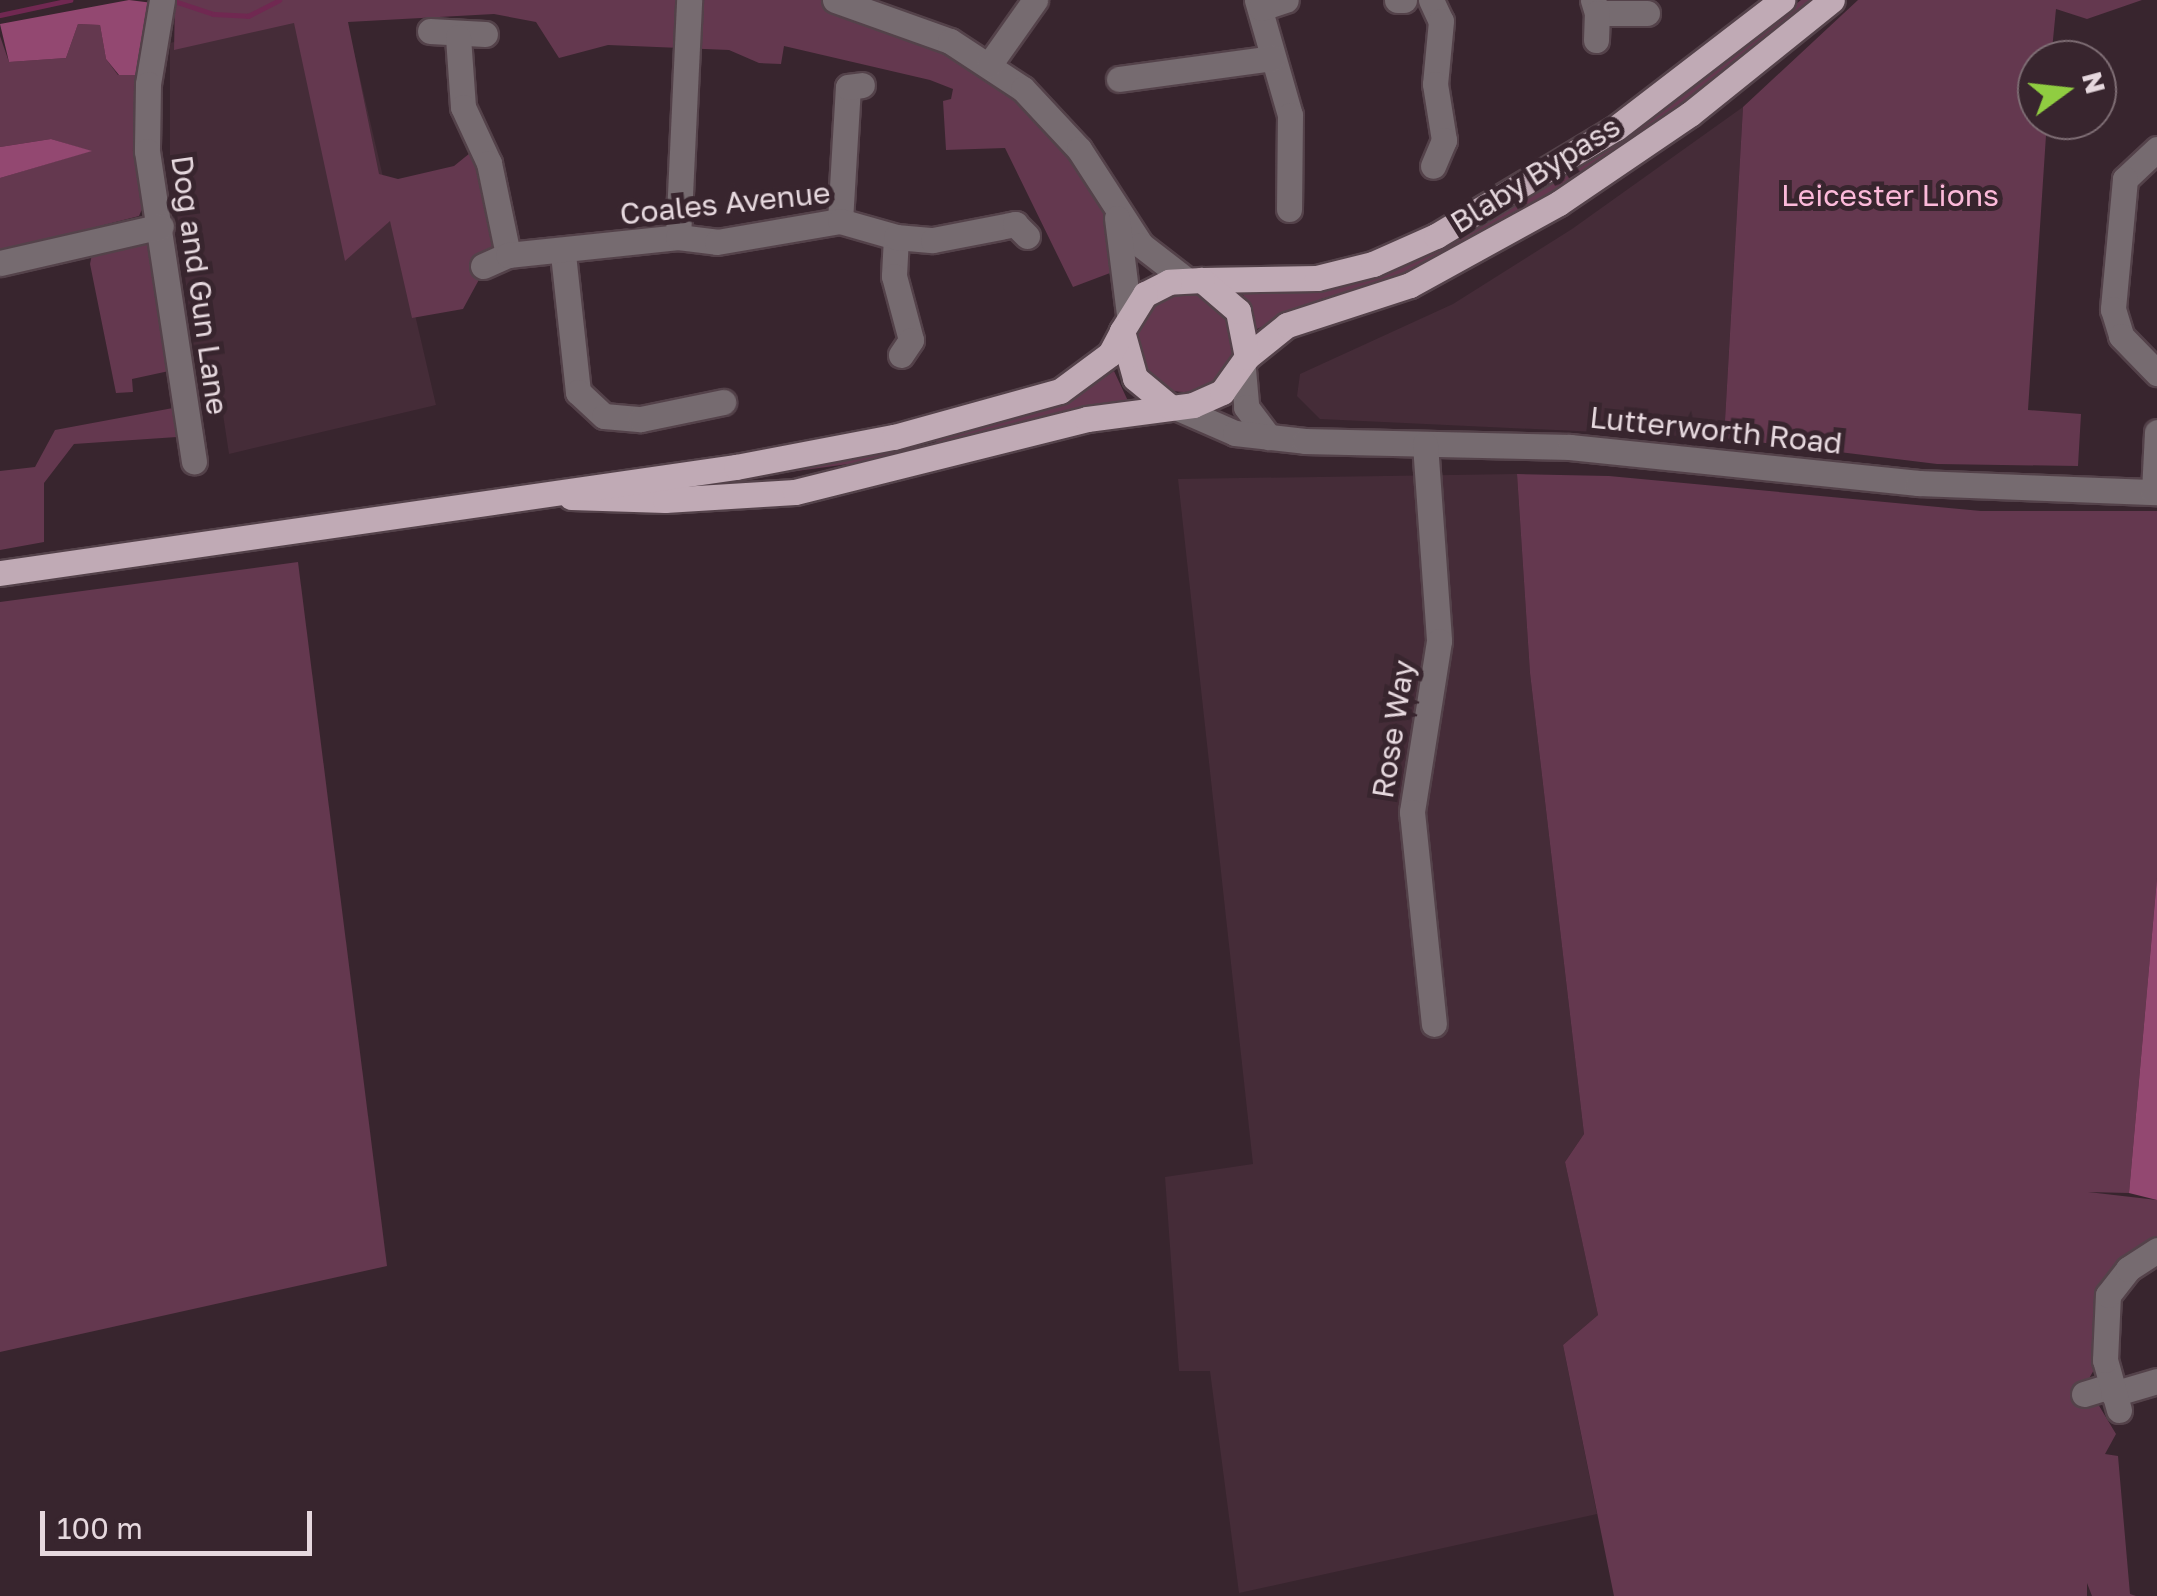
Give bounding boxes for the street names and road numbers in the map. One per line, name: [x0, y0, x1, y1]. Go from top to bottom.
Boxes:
street label: Blaby Bypass: [1444, 108, 1626, 240]
street label: Dog and Gun Lane: [164, 153, 236, 417]
street label: Coales Avenue: [618, 174, 832, 232]
street label: Lutterworth Road: [1588, 399, 1844, 461]
street label: Rose Way: [1364, 657, 1422, 801]

